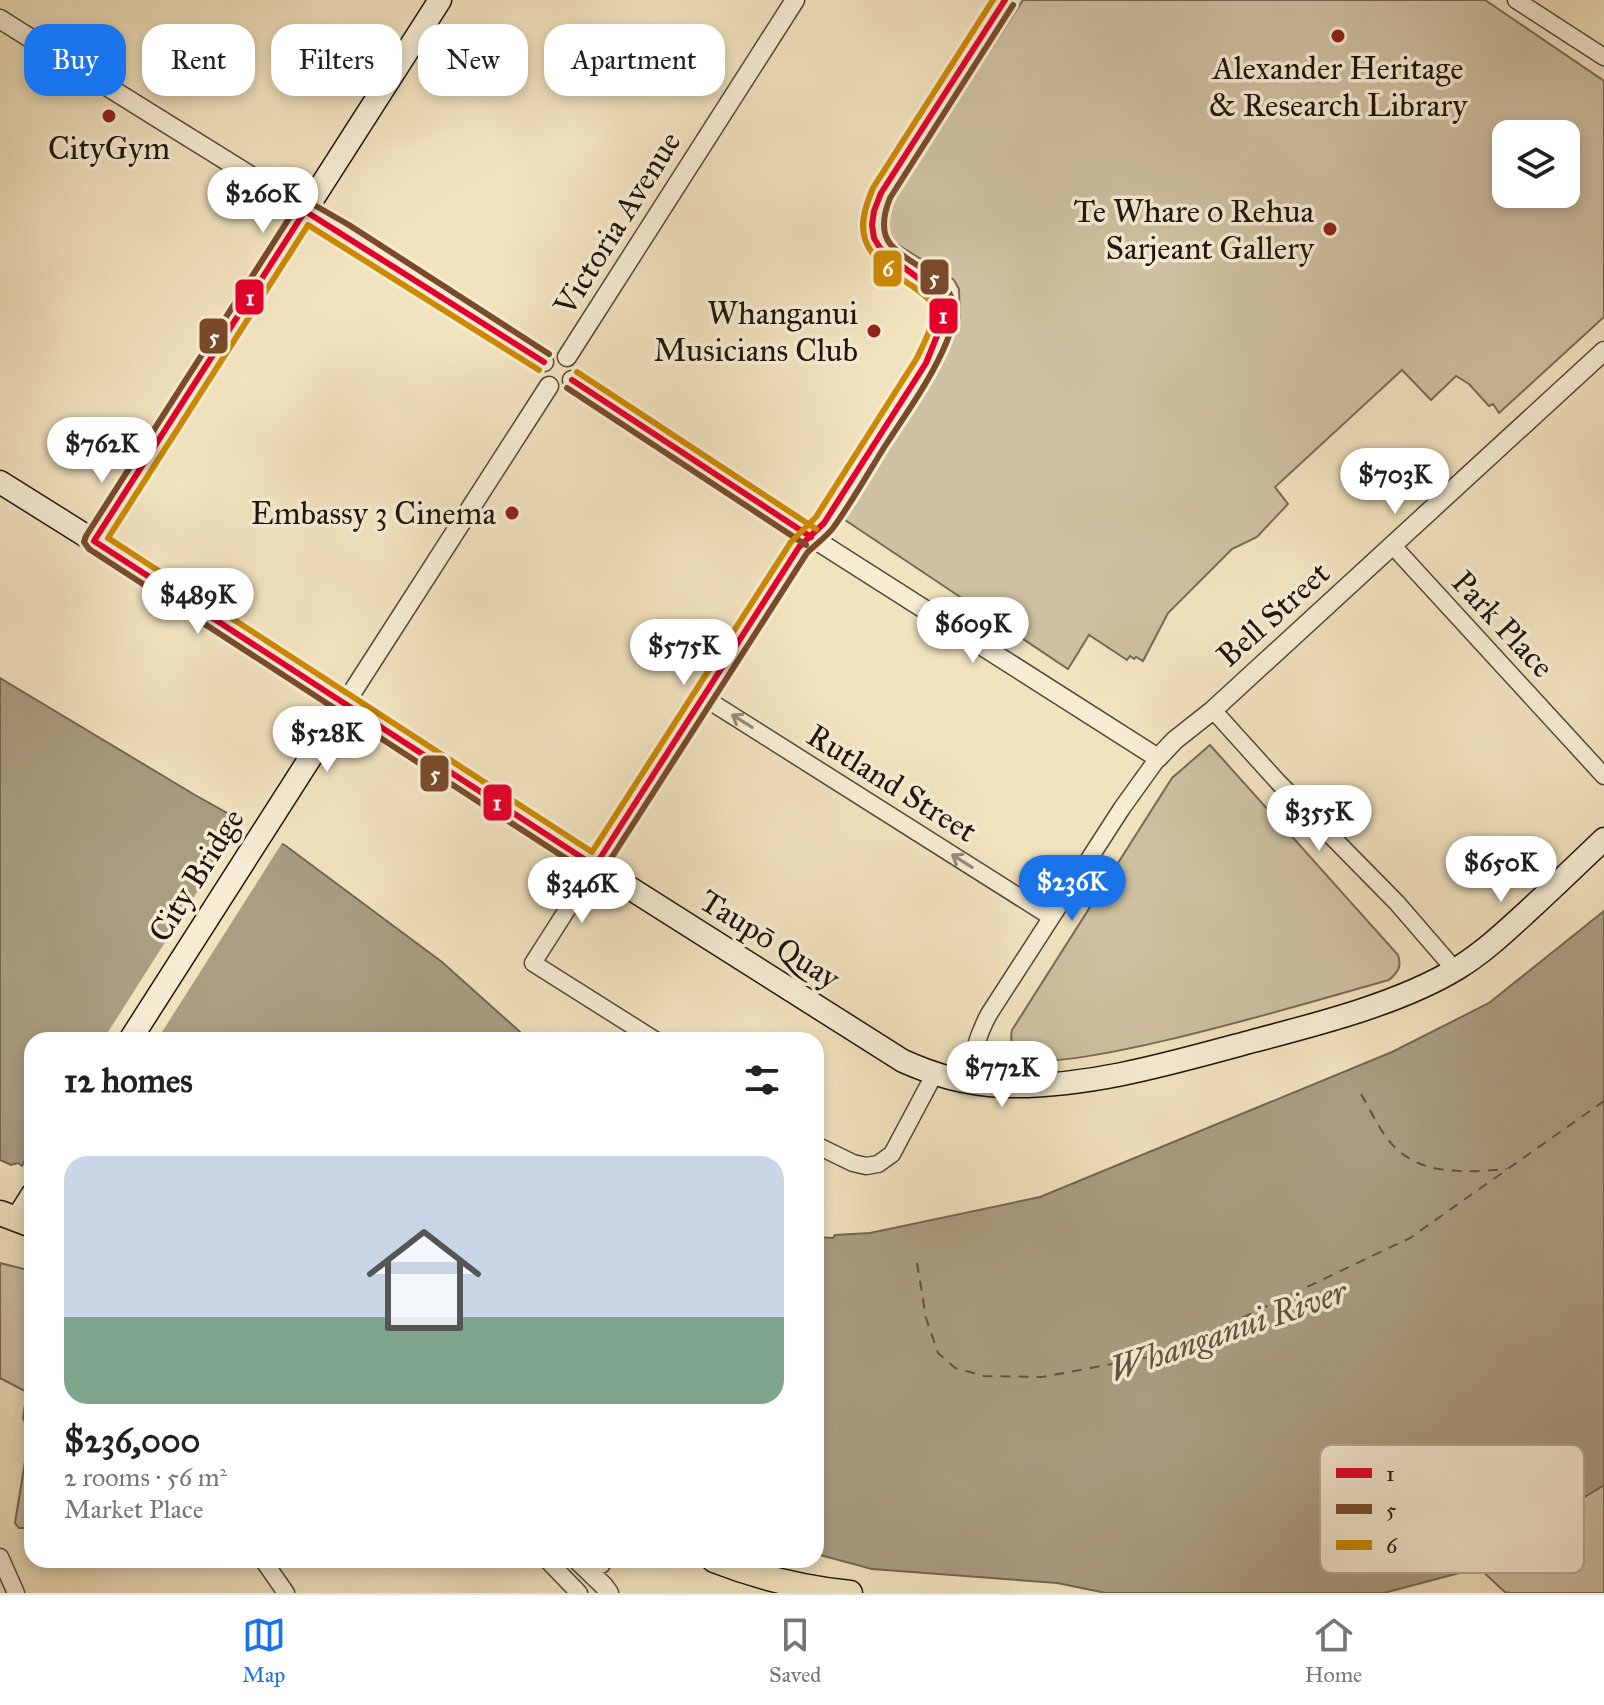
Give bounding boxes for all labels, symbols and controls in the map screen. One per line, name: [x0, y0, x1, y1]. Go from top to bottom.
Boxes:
chip: Buy: [24, 24, 126, 96]
chip: Rent: [142, 24, 255, 96]
chip: Filters: [271, 24, 402, 96]
chip: New: [418, 24, 528, 96]
chip: Apartment: [544, 24, 725, 96]
marker: Alexander Heritage & Research Library: [1329, 27, 1347, 45]
place label: Alexander Heritage & Research Library: [1209, 49, 1468, 125]
marker: CityGym: [100, 107, 118, 125]
map controls: [1492, 120, 1580, 208]
button: layers: [1492, 120, 1580, 208]
street label: Victoria Avenue: [545, 124, 689, 323]
place label: CityGym: [48, 129, 170, 168]
pin: $260K: [207, 167, 319, 235]
text: $260K: [225, 177, 301, 209]
place label: Te Whare o Rehua Sarjeant Gallery: [1074, 192, 1315, 268]
marker: Te Whare o Rehua Sarjeant Gallery: [1321, 220, 1339, 238]
line badge: 6: [872, 249, 903, 288]
text: 6: [882, 255, 895, 282]
line badge: 5: [919, 258, 950, 296]
text: 5: [929, 264, 940, 291]
line badge: 1: [234, 278, 265, 316]
text: 1: [246, 284, 255, 311]
place label: Whanganui Musicians Club: [653, 294, 858, 370]
line badge: 1: [928, 297, 959, 335]
text: 1: [939, 302, 948, 329]
line badge: 5: [198, 317, 229, 355]
marker: Whanganui Musicians Club: [865, 322, 883, 340]
text: 5: [209, 323, 220, 350]
pin: $762K: [46, 417, 158, 485]
text: $762K: [65, 427, 139, 459]
pin: $703K: [1339, 448, 1451, 516]
text: $703K: [1358, 458, 1432, 490]
place label: Embassy 3 Cinema: [251, 494, 496, 533]
marker: Embassy 3 Cinema: [503, 504, 521, 522]
street label: Bell Street: [1209, 554, 1338, 675]
street label: Park Place: [1443, 563, 1562, 686]
pin: $489K: [142, 568, 254, 636]
text: $489K: [160, 578, 236, 610]
pin: $609K: [917, 597, 1029, 665]
text: $609K: [935, 607, 1011, 639]
pin: $575K: [628, 619, 740, 687]
text: $575K: [648, 629, 720, 661]
pin: $528K: [271, 706, 383, 774]
one-way arrow: [731, 713, 754, 729]
text: $528K: [291, 716, 363, 748]
street label: Rutland Street: [800, 716, 984, 851]
line badge: 5: [419, 754, 450, 793]
text: 5: [430, 760, 441, 787]
line badge: 1: [482, 783, 513, 822]
pin: $355K: [1263, 785, 1375, 853]
text: 1: [493, 789, 502, 816]
text: $355K: [1285, 795, 1353, 827]
street label: City Bridge: [140, 801, 253, 949]
pin: $650K: [1445, 836, 1557, 904]
text: $650K: [1464, 846, 1538, 878]
one-way arrow: [951, 852, 974, 868]
pin: $236K: [1016, 855, 1128, 923]
pin: $346K: [526, 857, 638, 925]
text: $236K: [1037, 865, 1107, 897]
text: $346K: [546, 867, 618, 899]
street label: Taupō Quay: [693, 881, 848, 998]
pin: $772K: [946, 1041, 1058, 1109]
text: $772K: [965, 1051, 1039, 1083]
icon: filters: [740, 1058, 784, 1102]
text: 12 homes: [64, 1060, 193, 1101]
icon: home: [352, 1208, 496, 1352]
water label: Whanganui River: [1104, 1270, 1354, 1390]
text: $236,000: [64, 1420, 200, 1461]
legend: [1320, 1445, 1584, 1573]
text: 1: [1386, 1460, 1395, 1487]
text: 2 rooms · 56 m²: [64, 1461, 227, 1493]
text: Market Place: [64, 1493, 204, 1525]
text: 5: [1386, 1496, 1396, 1523]
text: 6: [1386, 1532, 1398, 1559]
tab: Map: [242, 1613, 286, 1688]
tab: Saved: [769, 1613, 821, 1688]
tab: Home: [1305, 1613, 1362, 1688]

